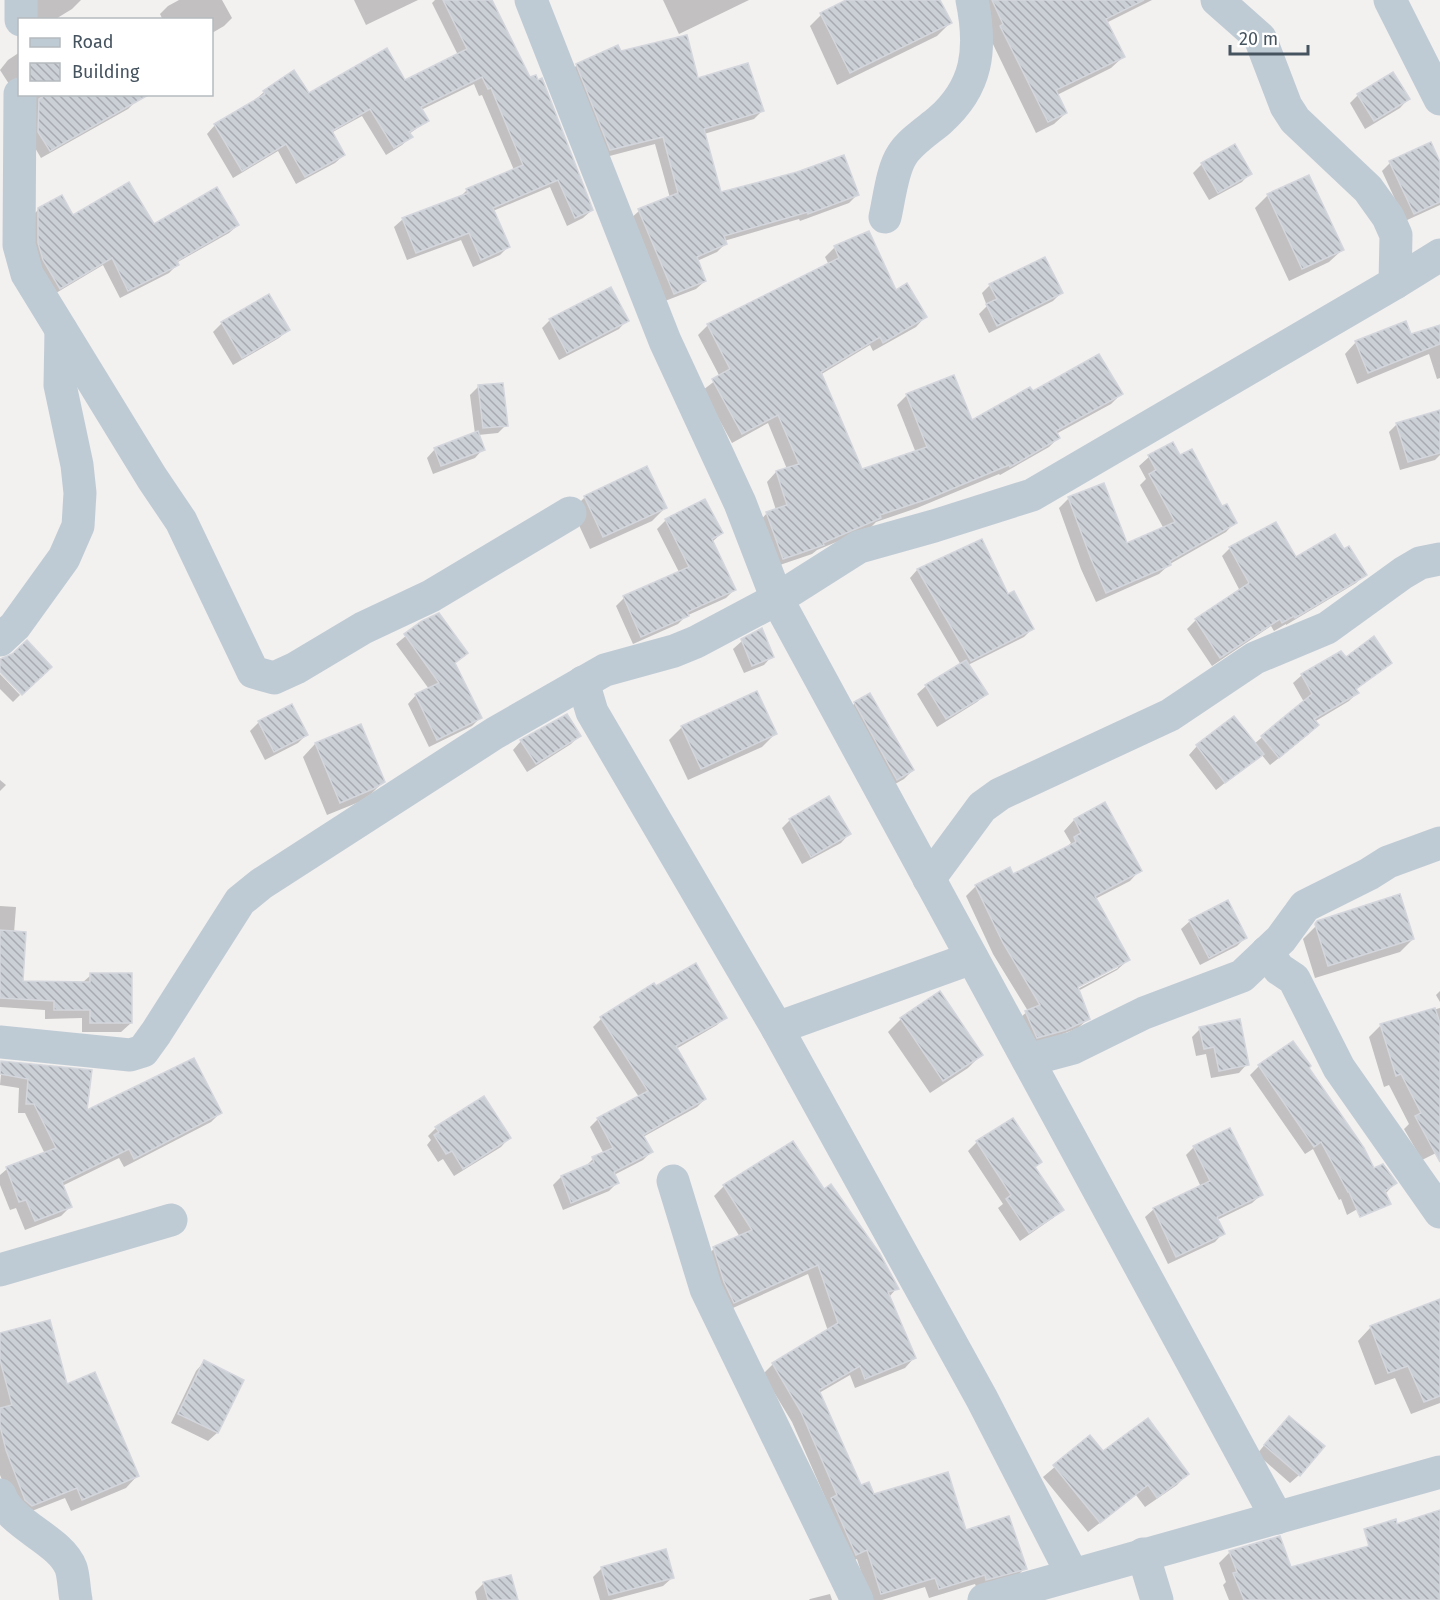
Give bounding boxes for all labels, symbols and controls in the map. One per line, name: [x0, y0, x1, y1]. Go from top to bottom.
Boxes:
legend: [18, 18, 213, 96]
scale bar: [1230, 18, 1308, 56]
text: 20 m: [1239, 28, 1278, 50]
text: Road: [72, 31, 114, 53]
text: Building: [72, 61, 140, 83]

